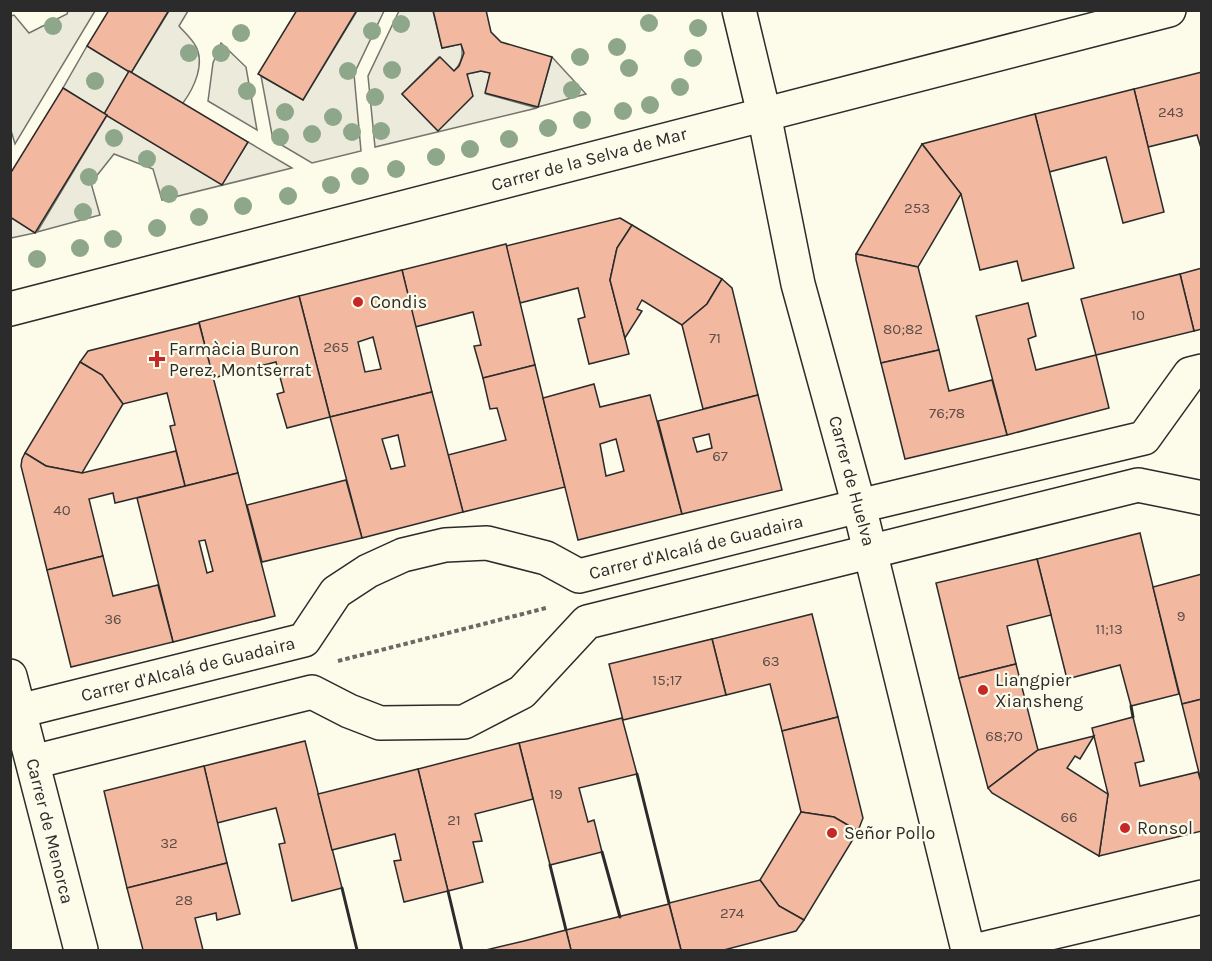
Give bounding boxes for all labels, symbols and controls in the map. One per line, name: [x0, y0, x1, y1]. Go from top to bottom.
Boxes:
house number: 243: [1158, 103, 1184, 121]
street label: Carrer de la Selva de Mar: [489, 122, 690, 196]
house number: 253: [904, 199, 930, 217]
place label: Condis: [370, 291, 427, 313]
marker: Condis: [351, 295, 365, 309]
house number: 10: [1131, 306, 1145, 324]
house number: 80;82: [883, 320, 923, 338]
house number: 71: [709, 329, 721, 347]
place label: Farmàcia Buron Perez, Montserrat: [169, 338, 312, 381]
house number: 265: [323, 338, 349, 356]
marker: Farmàcia Buron Perez, Montserrat: [150, 352, 164, 366]
house number: 76;78: [929, 404, 965, 422]
street label: Carrer de Huelva: [824, 413, 880, 549]
house number: 67: [712, 447, 728, 465]
house number: 40: [53, 501, 71, 519]
street label: Carrer d'Alcalá de Guadaira: [587, 510, 805, 584]
house number: 9: [1177, 607, 1185, 625]
house number: 36: [104, 610, 122, 628]
house number: 11;13: [1095, 620, 1123, 638]
street label: Carrer d'Alcalá de Guadaira: [79, 632, 297, 706]
house number: 63: [762, 652, 780, 670]
place label: Liangpier Xiansheng: [995, 669, 1083, 712]
house number: 15;17: [652, 671, 682, 689]
marker: Liangpier Xiansheng: [976, 683, 990, 697]
house number: 68;70: [985, 727, 1023, 745]
street label: Carrer de Menorca: [21, 756, 79, 906]
house number: 19: [549, 785, 563, 803]
house number: 66: [1060, 808, 1078, 826]
house number: 21: [447, 811, 461, 829]
place label: Ronsol: [1137, 817, 1193, 839]
marker: Ronsol: [1118, 821, 1132, 835]
place label: Señor Pollo: [844, 822, 935, 844]
marker: Señor Pollo: [825, 826, 839, 840]
house number: 32: [160, 834, 178, 852]
house number: 28: [175, 891, 193, 909]
house number: 274: [720, 904, 745, 922]

